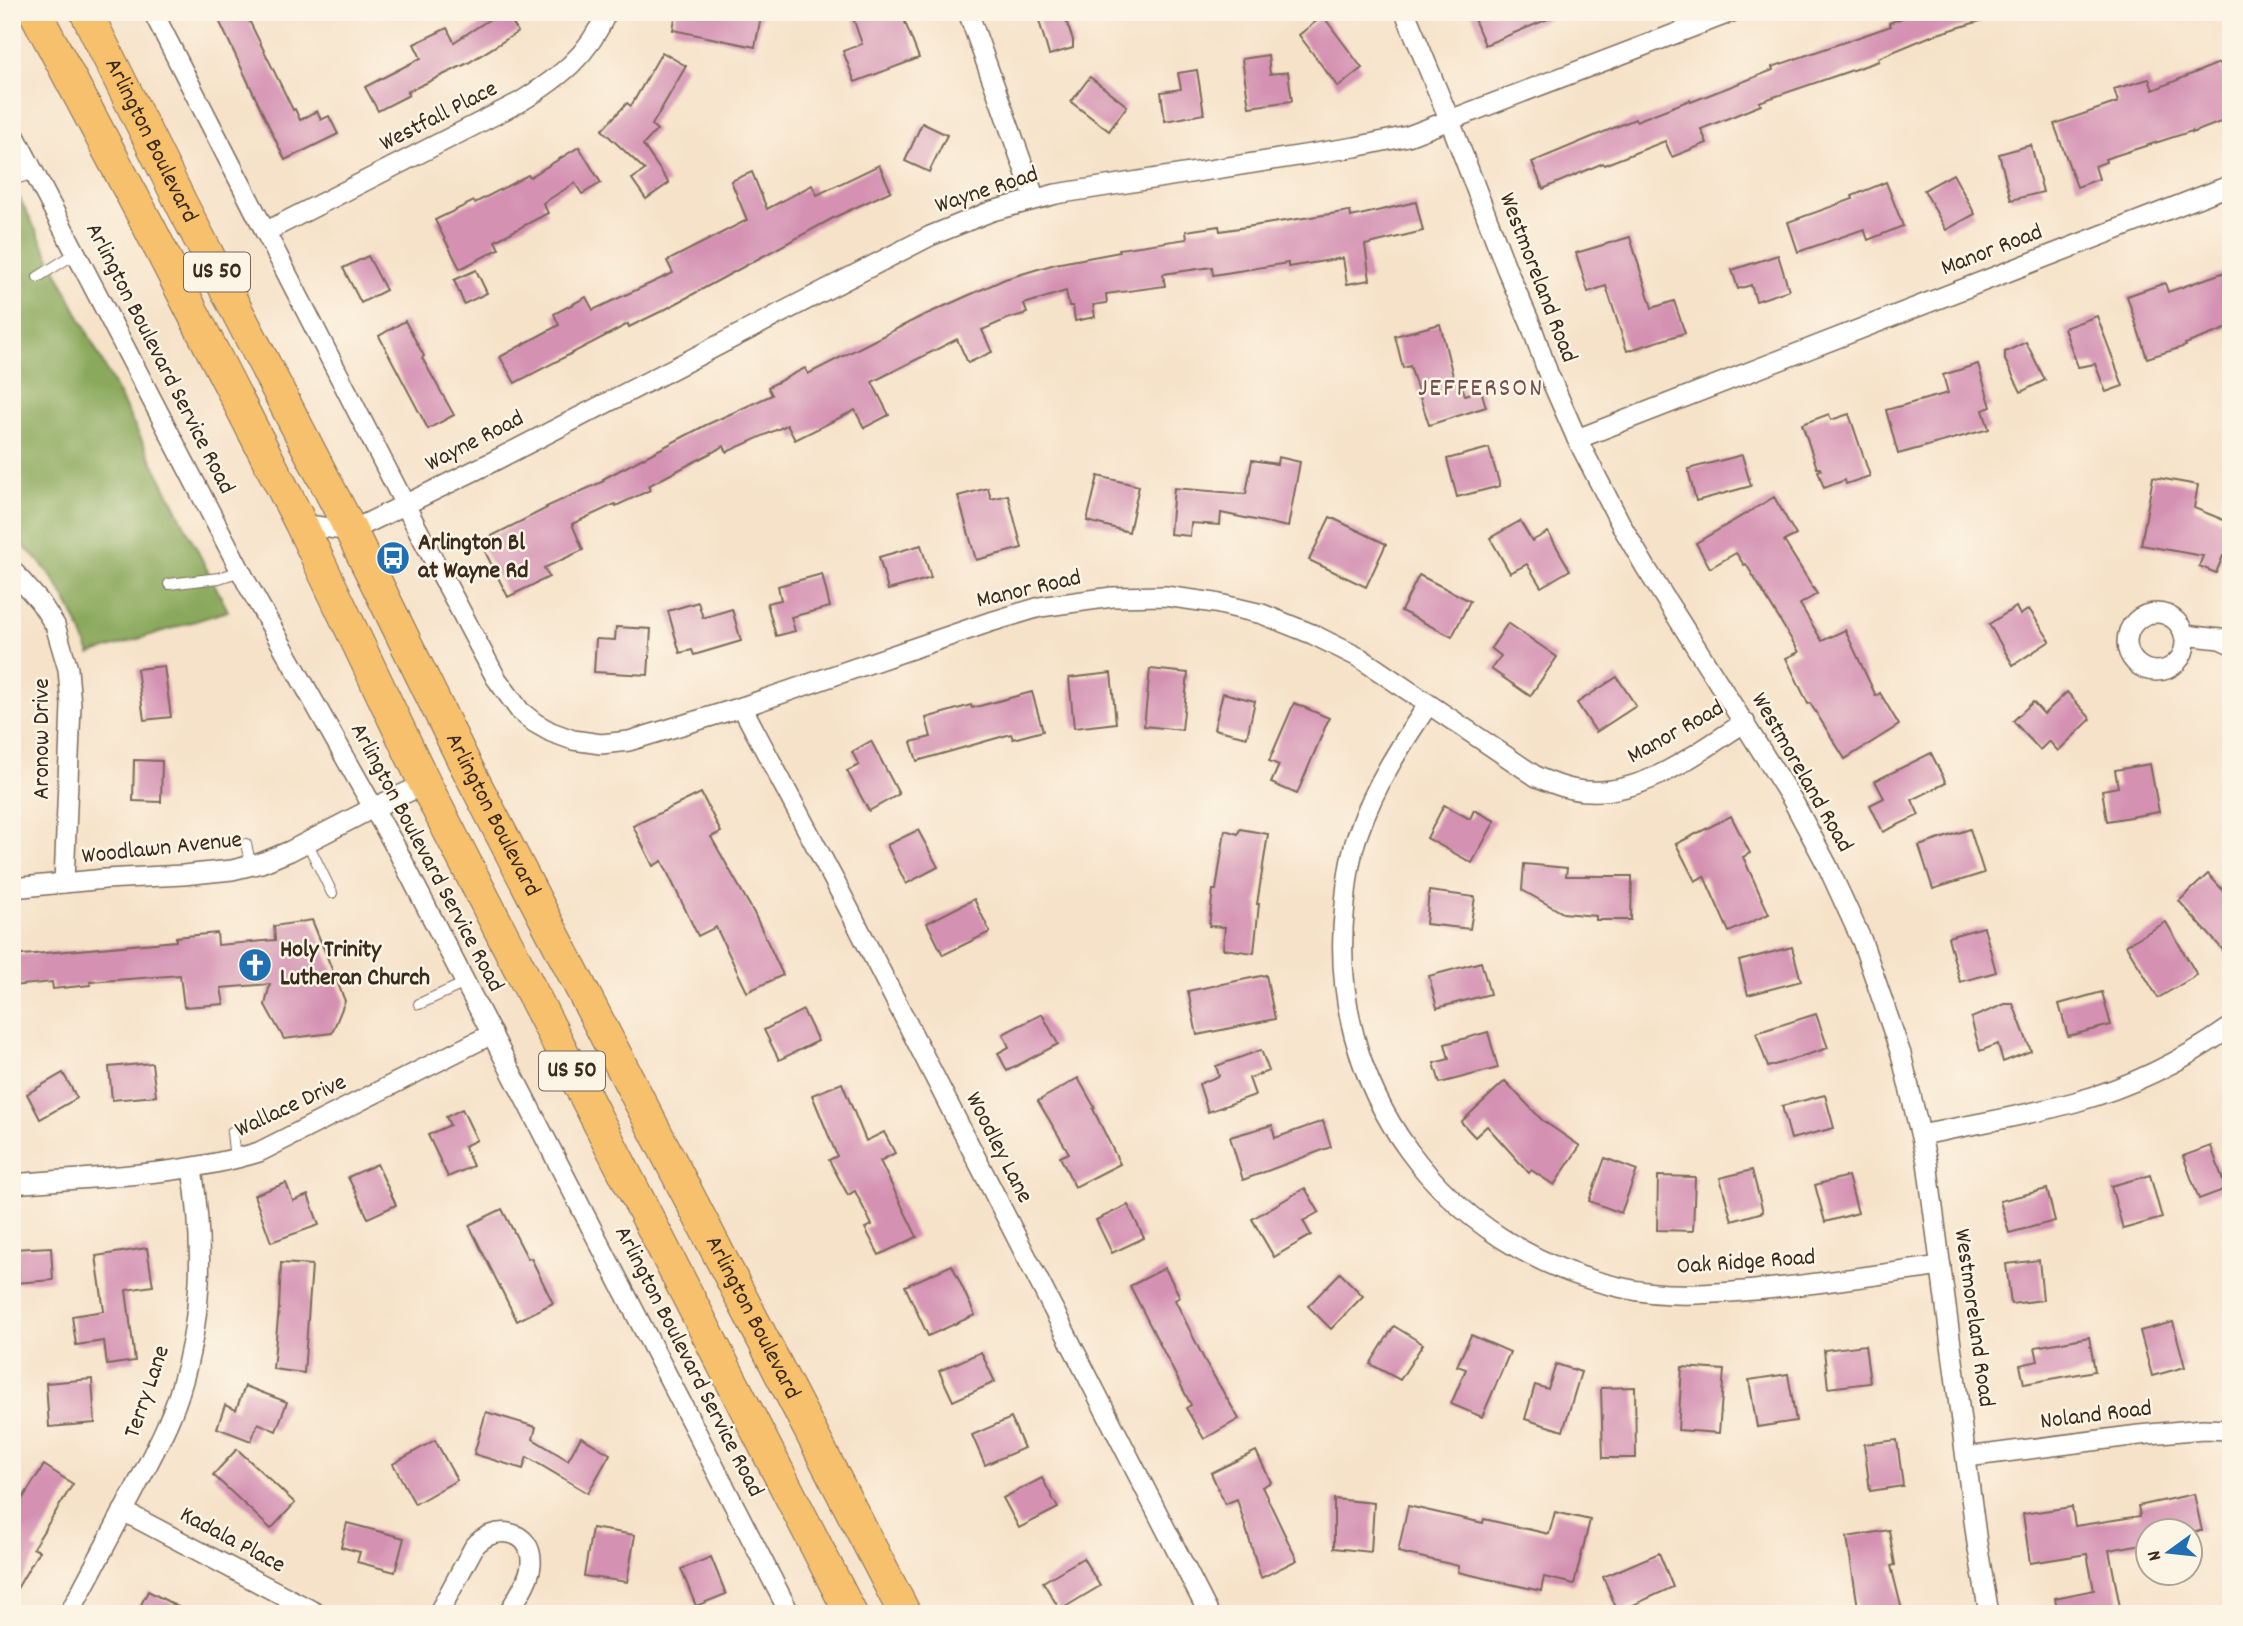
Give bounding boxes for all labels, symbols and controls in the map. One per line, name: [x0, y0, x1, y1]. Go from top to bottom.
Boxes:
street label: Arlington Boulevard: [95, 53, 206, 229]
street label: Westfall Place: [374, 73, 504, 161]
street label: Wayne Road: [931, 158, 1043, 224]
street label: Westmoreland Road: [1489, 188, 1585, 368]
street label: Manor Road: [1936, 216, 2048, 286]
street label: Arlington Boulevard Service Road: [76, 217, 242, 501]
road number: US 50: [184, 252, 250, 292]
district label: JEFFERSON: [1418, 371, 1544, 408]
street label: Wayne Road: [420, 403, 530, 481]
place label: Arlington Bl at Wayne Rd: [418, 527, 528, 589]
bus stop icon: Arlington Bl at Wayne Rd: [374, 539, 412, 577]
street label: Manor Road: [973, 561, 1085, 619]
street label: Aronow Drive: [26, 678, 60, 800]
street label: Westmoreland Road: [1741, 687, 1861, 859]
street label: Manor Road: [1621, 692, 1731, 774]
street label: Arlington Boulevard Service Road: [340, 717, 512, 999]
street label: Arlington Boulevard: [436, 728, 548, 903]
street label: Woodlawn Avenue: [80, 824, 244, 874]
place label: Holy Trinity Lutheran Church: [280, 934, 430, 996]
church icon: Holy Trinity Lutheran Church: [236, 946, 274, 984]
road number: US 50: [539, 1052, 605, 1090]
street label: Wallace Drive: [230, 1066, 352, 1148]
street label: Woodley Lane: [955, 1087, 1041, 1209]
street label: Arlington Boulevard Service Road: [605, 1220, 771, 1504]
street label: Westmoreland Road: [1944, 1227, 2002, 1409]
street label: Arlington Boulevard: [695, 1230, 808, 1406]
street label: Oak Ridge Road: [1675, 1241, 1817, 1285]
street label: Terry Lane: [116, 1341, 180, 1443]
street label: Noland Road: [2038, 1392, 2154, 1440]
street label: Kadala Place: [173, 1499, 291, 1583]
north arrow: [2134, 1518, 2204, 1588]
text: N: [2142, 1547, 2170, 1564]

